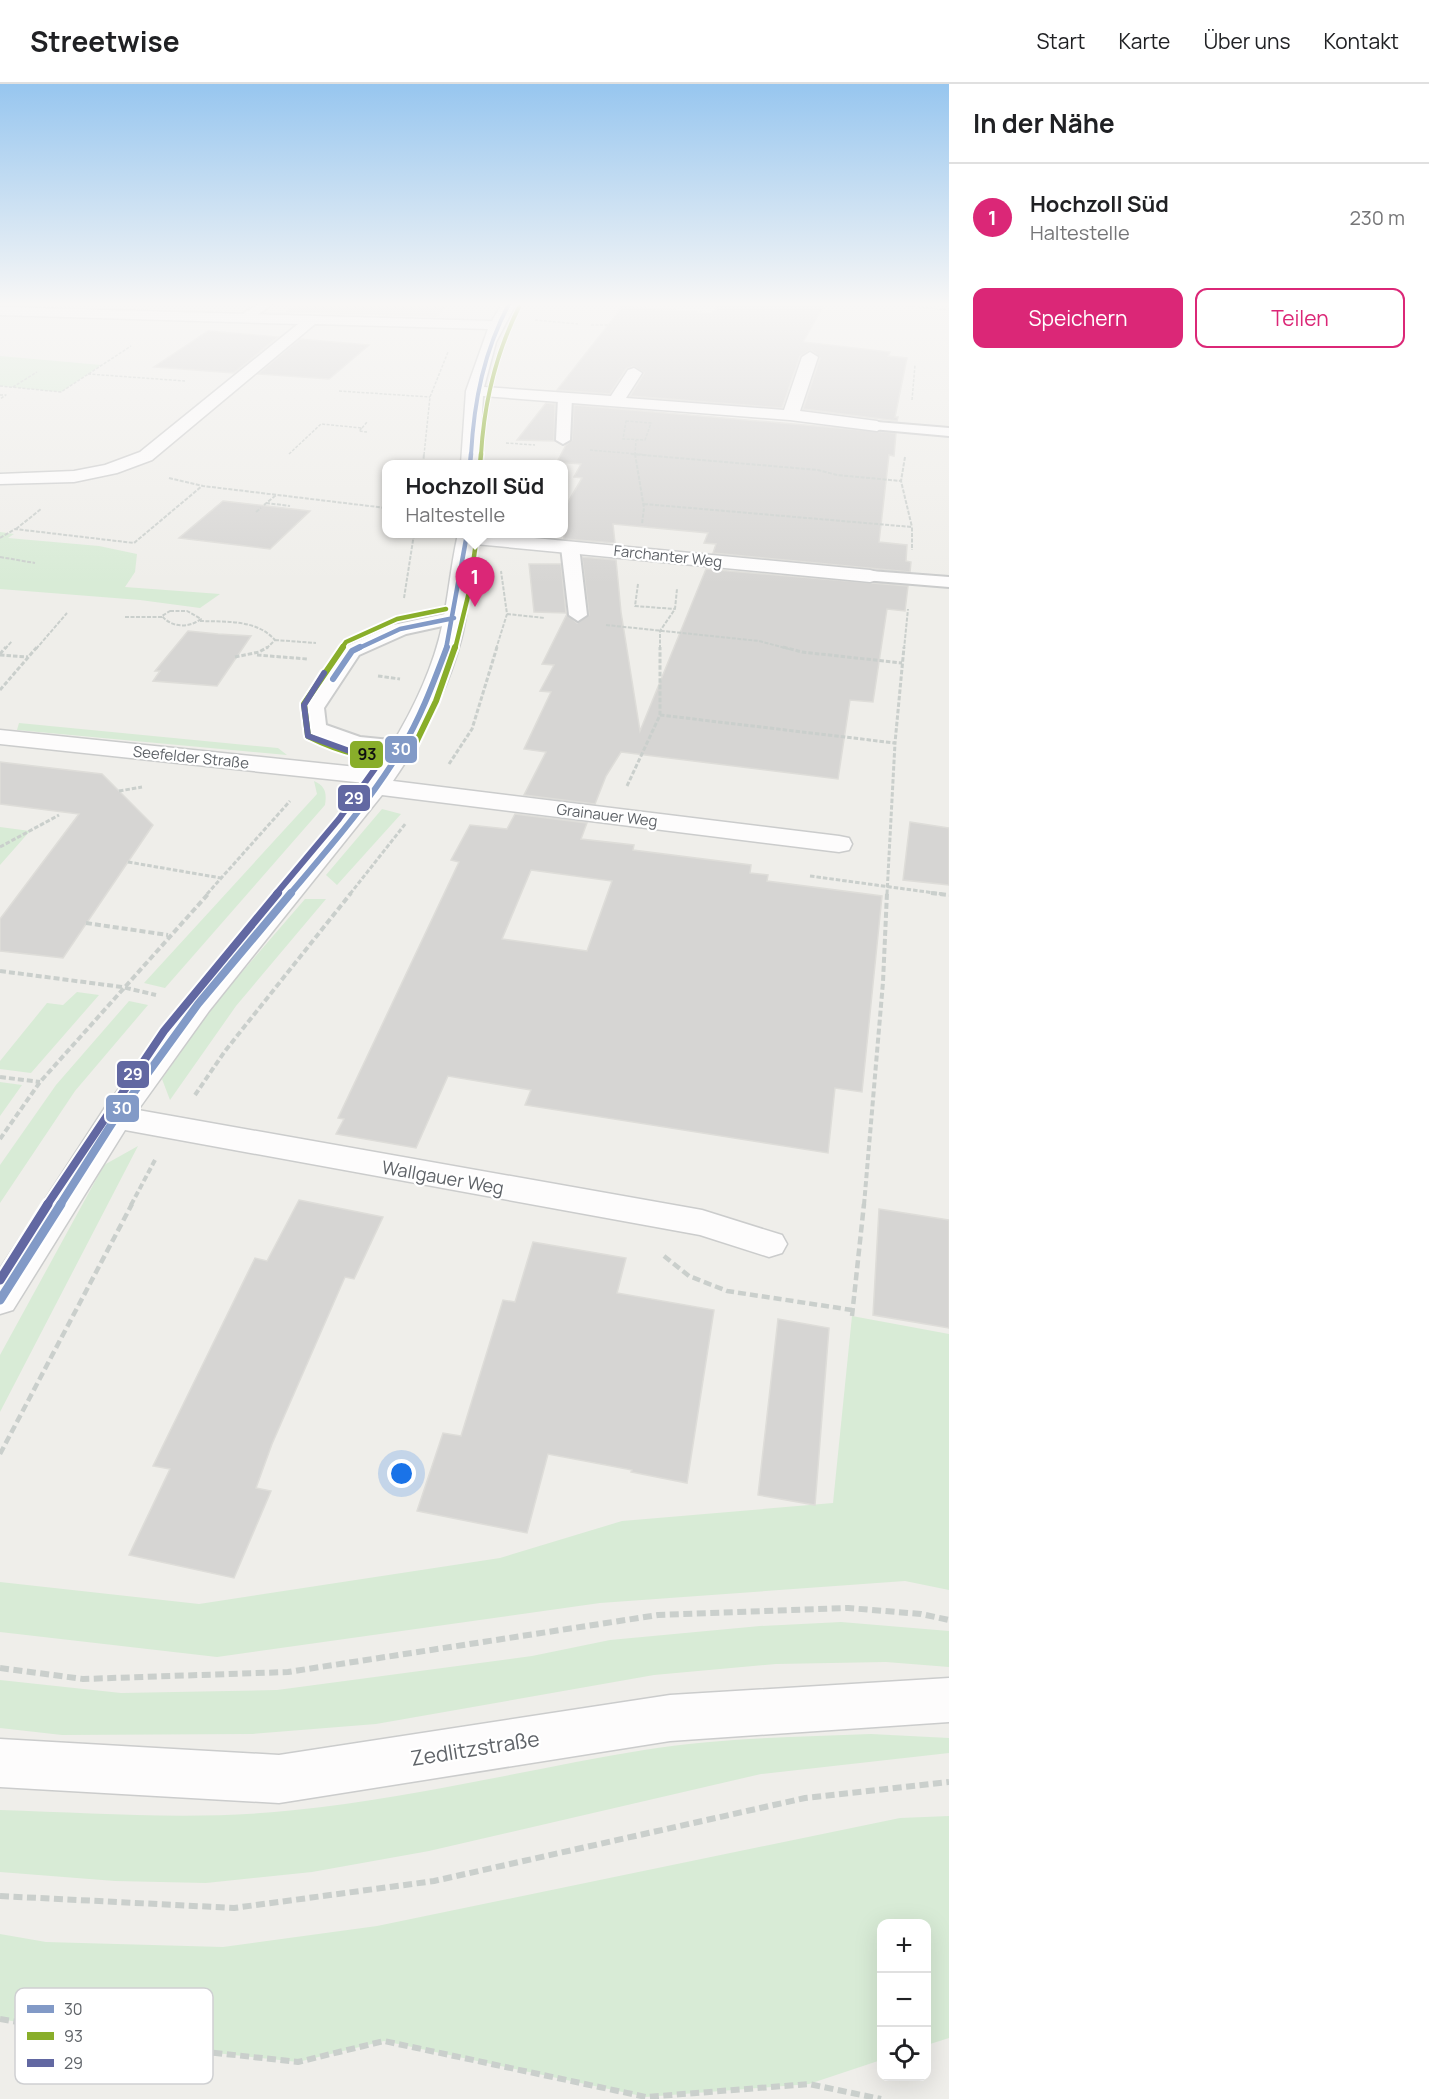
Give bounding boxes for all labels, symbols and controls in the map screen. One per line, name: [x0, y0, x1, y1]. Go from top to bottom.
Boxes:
text: Streetwise: [30, 22, 180, 60]
text: Start: [1036, 27, 1085, 55]
text: Karte: [1118, 27, 1170, 55]
text: Über uns: [1203, 27, 1291, 55]
text: Kontakt: [1324, 27, 1399, 55]
text: In der Nähe: [973, 105, 1115, 141]
text: Hochzoll Süd: [1030, 189, 1169, 219]
text: 1: [988, 204, 997, 231]
text: 230 m: [1349, 204, 1405, 231]
text: Haltestelle: [1030, 219, 1130, 246]
button: Speichern: [973, 288, 1183, 348]
button: Teilen: [1195, 288, 1405, 348]
popup: [382, 460, 568, 538]
text: Hochzoll Süd: [406, 471, 544, 501]
text: Haltestelle: [406, 501, 505, 528]
street label: Farchanter Weg: [613, 540, 723, 572]
pin: 1: [456, 558, 494, 607]
line badge: 30: [384, 735, 418, 764]
text: 30: [391, 738, 411, 760]
street label: Seefelder Straße: [132, 740, 250, 774]
line badge: 93: [349, 740, 384, 769]
text: 93: [357, 743, 377, 765]
line badge: 29: [337, 784, 371, 812]
text: 29: [344, 787, 364, 809]
street label: Grainauer Weg: [555, 798, 659, 832]
line badge: 29: [116, 1060, 150, 1089]
text: 29: [123, 1063, 143, 1085]
line badge: 30: [105, 1094, 140, 1123]
text: 30: [112, 1097, 132, 1119]
street label: Wallgauer Weg: [380, 1154, 506, 1200]
your location: [387, 1459, 416, 1488]
street label: Zedlitzstraße: [409, 1724, 541, 1772]
map controls: [877, 1919, 931, 2081]
button: +: [877, 1919, 931, 1973]
button: −: [877, 1973, 931, 2027]
legend: [15, 1988, 213, 2084]
text: 30: [64, 1998, 83, 2020]
text: 93: [64, 2025, 83, 2047]
button: locate: [877, 2027, 931, 2081]
text: 29: [64, 2052, 83, 2074]

